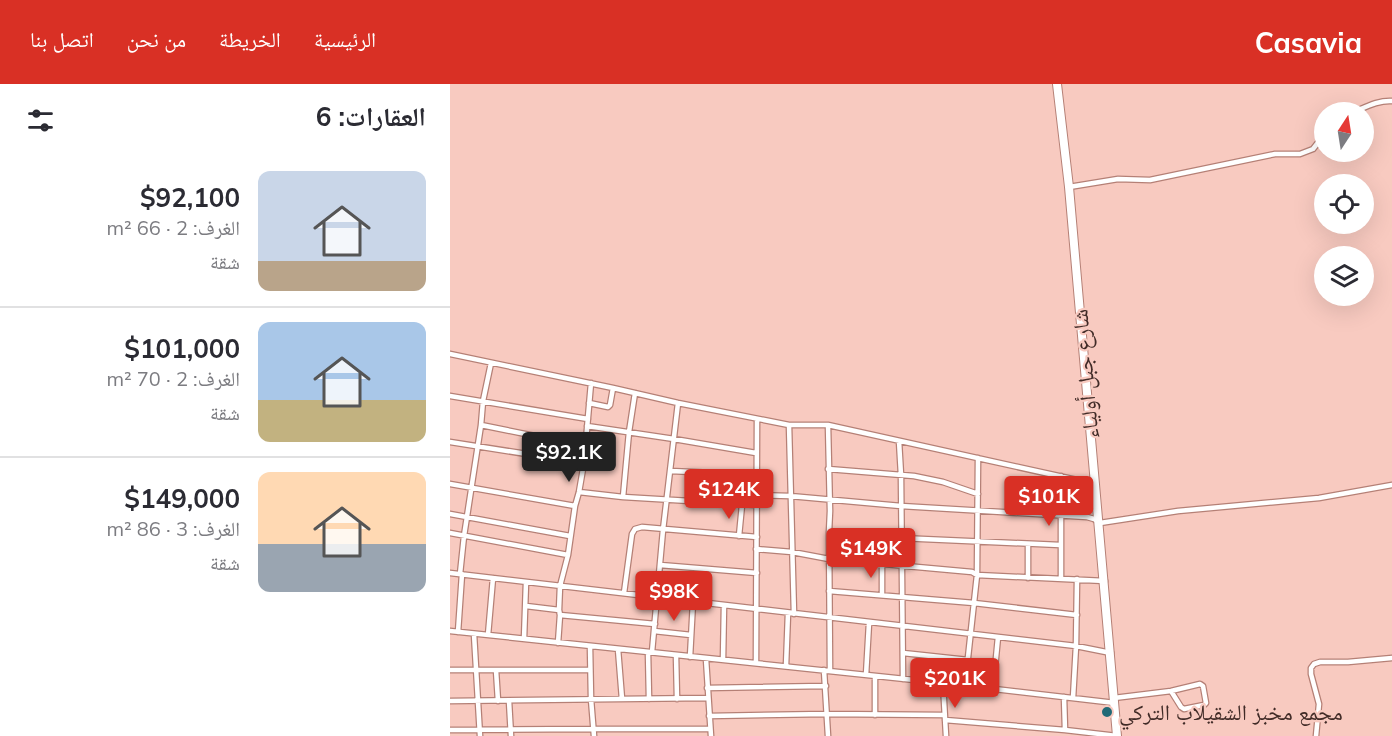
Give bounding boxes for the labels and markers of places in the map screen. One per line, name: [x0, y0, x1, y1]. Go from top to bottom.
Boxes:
pin: $92.1K: [520, 432, 618, 483]
pin: $124K: [687, 469, 771, 520]
pin: $101K: [1007, 476, 1091, 527]
pin: $149K: [829, 528, 913, 579]
pin: $98K: [638, 571, 710, 622]
pin: $201K: [913, 658, 997, 709]
place label: مجمع مخبز الشقيلاب التركي: [1119, 698, 1343, 730]
marker: مجمع مخبز الشقيلاب التركي: [1100, 705, 1114, 719]

